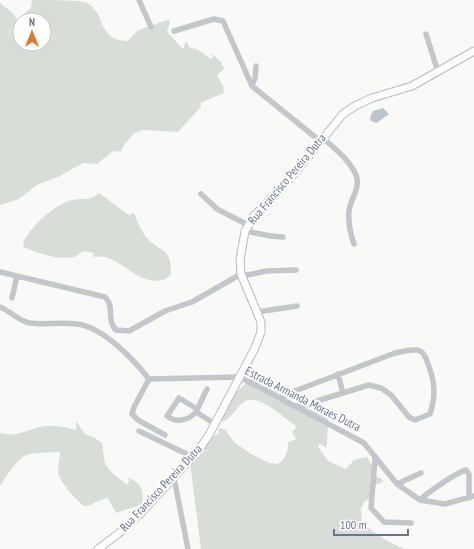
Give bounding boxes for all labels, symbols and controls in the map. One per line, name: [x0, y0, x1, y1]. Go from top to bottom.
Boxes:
north arrow: [12, 12, 52, 52]
text: N: [29, 15, 35, 29]
street label: Rua Francisco Pereira Dutra: [244, 130, 329, 227]
street label: Estrada Armanda Moraes Dutra: [243, 363, 364, 434]
street label: Rua Francisco Pereira Dutra: [116, 441, 205, 534]
scale bar: [334, 511, 408, 537]
text: 100 m: [340, 517, 367, 532]

